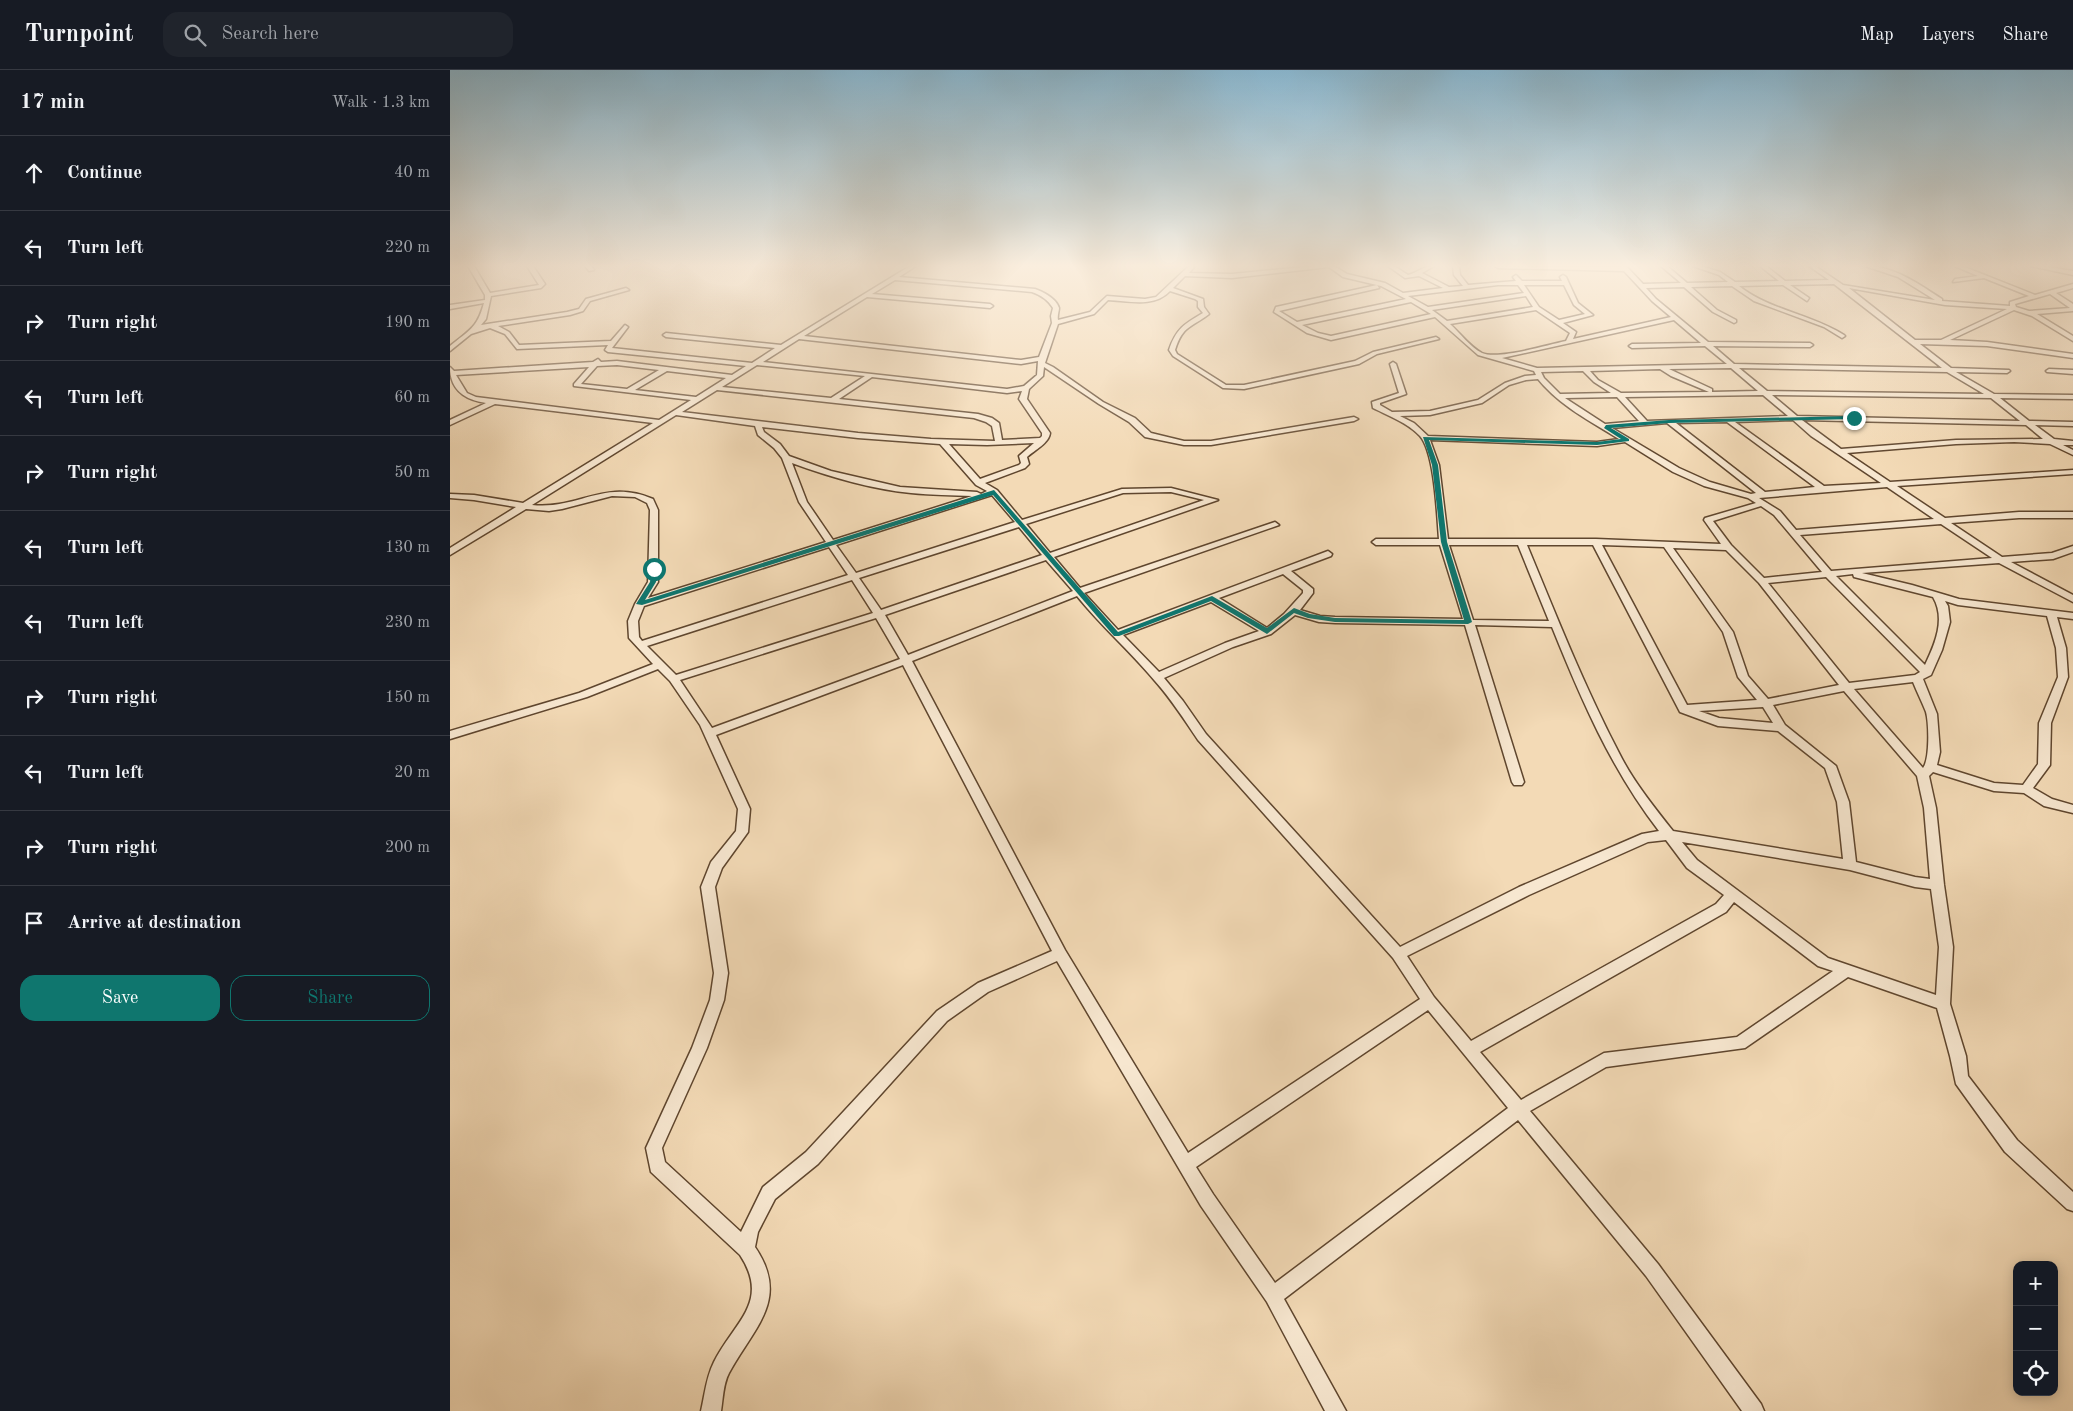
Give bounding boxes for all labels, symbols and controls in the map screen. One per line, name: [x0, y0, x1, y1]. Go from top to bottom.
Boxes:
search box: [163, 12, 513, 57]
icon: search: [181, 21, 209, 49]
text: Turnpoint: [25, 23, 133, 47]
text: Search here: [221, 25, 319, 44]
text: Map: [1860, 26, 1894, 44]
text: Layers: [1922, 26, 1974, 44]
text: Share: [2002, 26, 2048, 44]
text: 17 min: [20, 92, 85, 113]
text: Walk · 1.3 km: [332, 95, 430, 111]
icon: ahead: [20, 159, 48, 187]
text: Continue: [67, 164, 142, 183]
text: 40 m: [394, 165, 430, 181]
icon: left: [20, 234, 48, 262]
text: Turn left: [67, 239, 144, 258]
text: 220 m: [385, 240, 430, 256]
icon: right: [20, 309, 48, 337]
text: Turn right: [67, 314, 157, 333]
text: 190 m: [385, 315, 430, 331]
icon: left: [20, 384, 48, 412]
text: Turn left: [67, 389, 144, 408]
text: 60 m: [394, 390, 430, 406]
route end: [1843, 407, 1866, 430]
icon: right: [20, 459, 48, 487]
text: Turn right: [67, 464, 157, 483]
text: 50 m: [394, 465, 430, 481]
icon: left: [20, 534, 48, 562]
text: Turn left: [67, 539, 144, 558]
text: 130 m: [385, 540, 430, 556]
route start: [643, 558, 666, 581]
icon: left: [20, 609, 48, 637]
text: Turn left: [67, 614, 144, 633]
text: 230 m: [385, 615, 430, 631]
icon: right: [20, 684, 48, 712]
text: Turn right: [67, 689, 157, 708]
text: 150 m: [385, 690, 430, 706]
icon: left: [20, 759, 48, 787]
text: Turn left: [67, 764, 144, 783]
text: 20 m: [394, 765, 430, 781]
icon: right: [20, 834, 48, 862]
text: Turn right: [67, 839, 157, 858]
text: 200 m: [385, 840, 430, 856]
icon: arrive: [20, 909, 48, 937]
text: Arrive at destination: [67, 914, 241, 933]
button: Save: [20, 975, 220, 1021]
button: Share: [230, 975, 430, 1021]
map controls: [2013, 1261, 2058, 1396]
button: +: [2013, 1261, 2058, 1306]
button: −: [2013, 1306, 2058, 1351]
button: locate: [2013, 1351, 2058, 1396]

